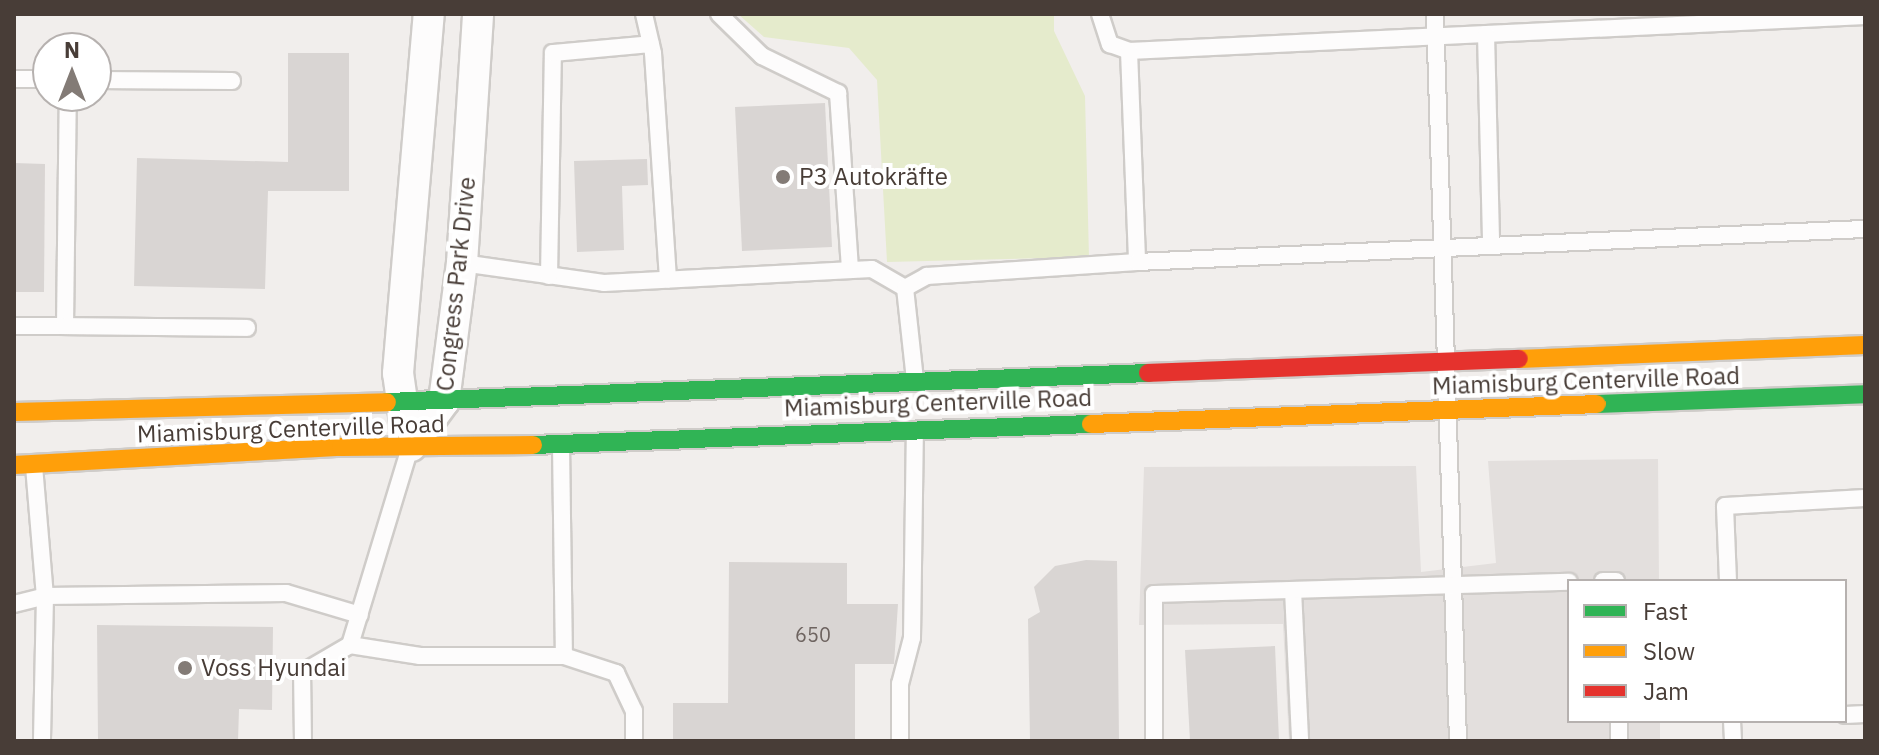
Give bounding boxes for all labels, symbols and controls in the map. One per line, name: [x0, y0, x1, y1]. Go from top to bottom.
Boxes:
north arrow: [32, 32, 112, 112]
text: N: [64, 35, 80, 64]
place label: P3 Autokräfte: [799, 163, 948, 191]
marker: P3 Autokräfte: [774, 168, 792, 186]
street label: Congress Park Drive: [430, 175, 482, 393]
street label: Miamisburg Centerville Road: [1432, 361, 1740, 401]
street label: Miamisburg Centerville Road: [784, 383, 1092, 423]
street label: Miamisburg Centerville Road: [137, 409, 445, 449]
legend: [1567, 579, 1847, 723]
text: Fast: [1643, 595, 1688, 627]
house number: 650: [795, 622, 831, 646]
text: Slow: [1643, 635, 1695, 667]
place label: Voss Hyundai: [201, 654, 346, 682]
marker: Voss Hyundai: [176, 659, 194, 677]
text: Jam: [1643, 675, 1689, 707]

